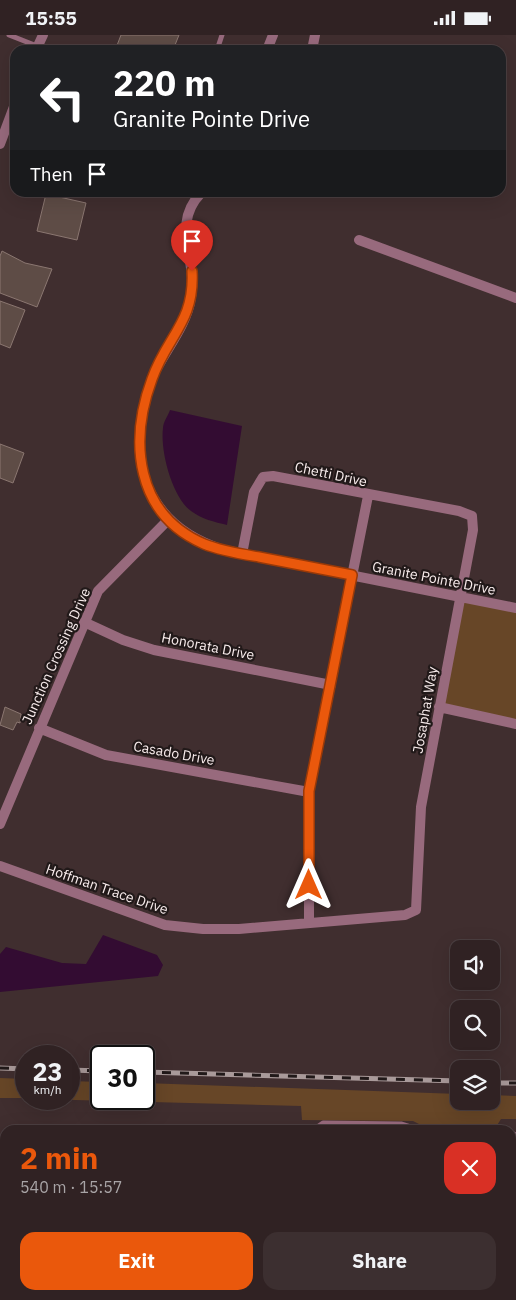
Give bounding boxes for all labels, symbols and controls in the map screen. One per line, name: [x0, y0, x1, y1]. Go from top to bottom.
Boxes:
text: 15:55: [25, 6, 77, 30]
text: 220 m: [113, 60, 216, 106]
icon: left: [30, 65, 95, 130]
text: Granite Pointe Drive: [113, 104, 310, 133]
icon: arrive: [83, 160, 111, 188]
text: Then: [30, 162, 73, 186]
pin: [171, 220, 213, 271]
icon: arrive: [178, 227, 206, 255]
street label: Chetti Drive: [293, 458, 369, 490]
street label: Granite Pointe Drive: [371, 557, 498, 599]
street label: Junction Crossing Drive: [18, 585, 94, 727]
street label: Honorata Drive: [160, 628, 256, 664]
street label: Josaphat Way: [409, 665, 441, 755]
street label: Casado Drive: [132, 737, 216, 769]
position arrow: [282, 858, 334, 910]
street label: Hoffman Trace Drive: [44, 860, 171, 918]
map controls: [450, 940, 500, 1110]
button: sound: [450, 940, 500, 990]
button: search: [450, 1000, 500, 1050]
speed limit sign: 30: [90, 1045, 155, 1110]
text: 23: [32, 1055, 63, 1088]
button: layers: [450, 1060, 500, 1110]
text: km/h: [33, 1082, 62, 1097]
text: 2 min: [20, 1138, 98, 1177]
button: close: [444, 1142, 496, 1194]
text: 540 m · 15:57: [20, 1177, 122, 1197]
button: Exit: [20, 1232, 253, 1290]
button: Share: [263, 1232, 496, 1290]

